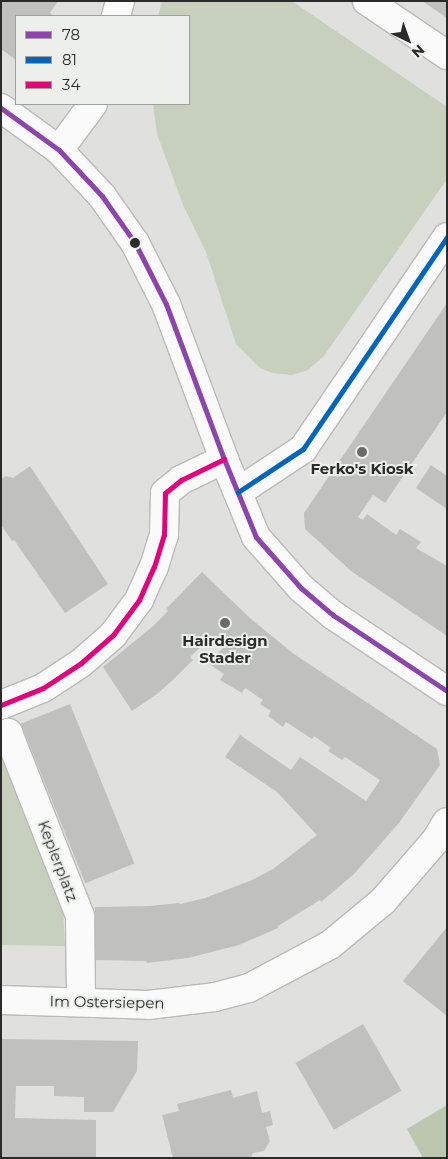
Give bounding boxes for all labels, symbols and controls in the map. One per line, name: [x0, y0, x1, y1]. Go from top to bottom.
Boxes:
legend: [15, 15, 190, 105]
north arrow: [383, 15, 433, 65]
text: 78: [62, 25, 80, 44]
text: N: [408, 41, 428, 62]
text: 81: [62, 50, 77, 69]
text: 34: [62, 75, 80, 94]
unlabelled marker: [130, 238, 140, 248]
marker: Ferko's Kiosk: [356, 446, 368, 458]
place label: Ferko's Kiosk: [310, 460, 414, 478]
marker: Hairdesign Stader: [219, 617, 231, 629]
place label: Hairdesign Stader: [182, 631, 268, 666]
street label: Keplerplatz: [34, 818, 82, 904]
street label: Im Ostersiepen: [49, 992, 165, 1012]

